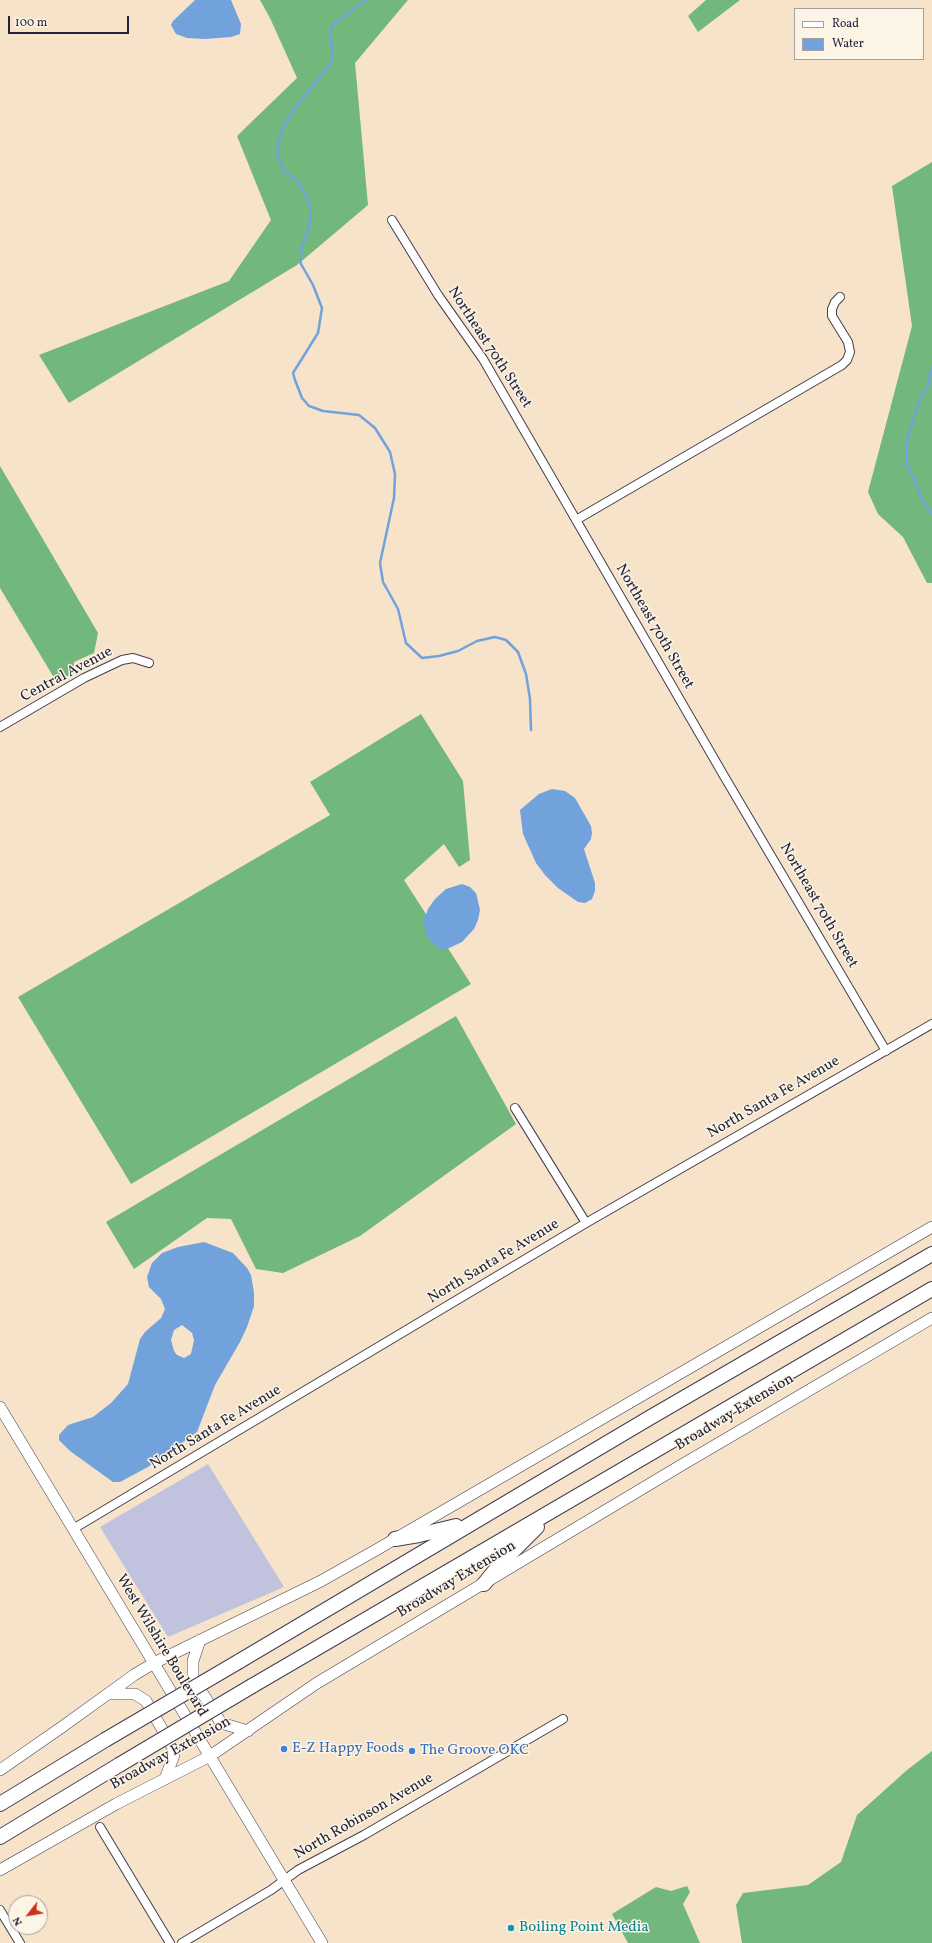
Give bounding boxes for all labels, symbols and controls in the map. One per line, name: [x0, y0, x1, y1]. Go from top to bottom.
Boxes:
scale bar: [10, 8, 131, 34]
legend: [794, 8, 924, 60]
text: 100 m: [15, 15, 47, 31]
text: Road: [832, 16, 859, 32]
text: Water: [832, 36, 864, 52]
street label: Northeast 70th Street: [443, 284, 535, 412]
street label: Northeast 70th Street: [611, 561, 697, 693]
street label: Central Avenue: [18, 643, 116, 707]
street label: Northeast 70th Street: [775, 840, 861, 972]
street label: North Santa Fe Avenue: [705, 1053, 843, 1143]
street label: North Santa Fe Avenue: [425, 1216, 563, 1308]
street label: Broadway Extension: [672, 1370, 798, 1456]
street label: North Santa Fe Avenue: [147, 1382, 285, 1474]
street label: Broadway Extension: [394, 1537, 520, 1623]
street label: West Wilshire Boulevard: [111, 1572, 211, 1720]
street label: Broadway Extension: [108, 1713, 234, 1795]
place label: E-Z Happy Foods: [292, 1740, 404, 1758]
place label: The Groove OKC: [420, 1742, 529, 1760]
marker: E-Z Happy Foods: [279, 1744, 289, 1754]
marker: The Groove OKC: [407, 1746, 417, 1756]
street label: North Robinson Avenue: [291, 1770, 437, 1864]
north arrow: [8, 1895, 48, 1935]
text: N: [10, 1914, 27, 1928]
place label: Boiling Point Media: [519, 1919, 649, 1937]
marker: Boiling Point Media: [506, 1923, 516, 1933]

